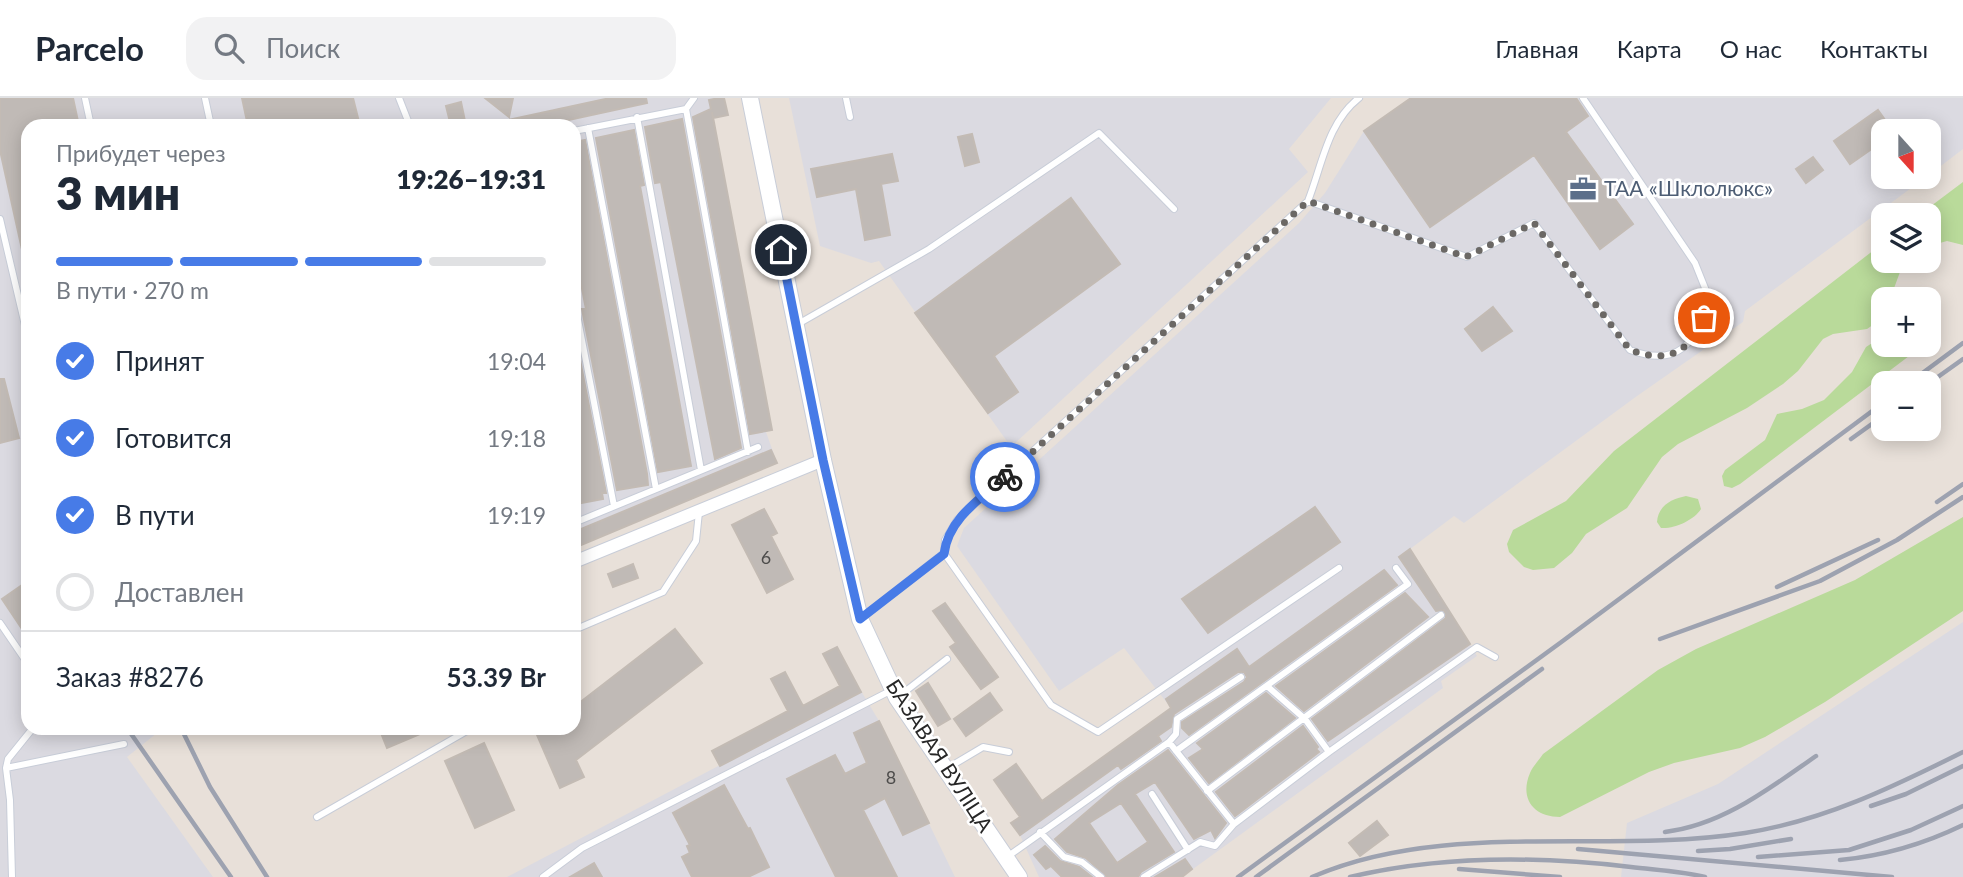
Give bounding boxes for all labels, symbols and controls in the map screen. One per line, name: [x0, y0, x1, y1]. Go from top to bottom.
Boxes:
search box: [186, 17, 676, 80]
text: Parcelo: [35, 28, 144, 68]
icon: search: [210, 29, 248, 67]
text: Поиск: [266, 32, 340, 64]
text: Главная: [1495, 34, 1579, 63]
text: Карта: [1617, 34, 1682, 63]
text: О нас: [1720, 34, 1782, 63]
text: Контакты: [1820, 34, 1928, 63]
north arrow: [1871, 119, 1941, 189]
map controls: [1871, 119, 1941, 441]
text: Прибудет через: [56, 139, 226, 167]
text: 19:26–19:31: [396, 163, 546, 195]
text: 3 мин: [56, 165, 180, 220]
office icon: ТАА «Шклолюкс»: [1568, 174, 1598, 204]
place label: ТАА «Шклолюкс»: [1604, 175, 1773, 200]
button: layers: [1871, 203, 1941, 273]
pin: [751, 220, 811, 280]
icon: home: [762, 231, 800, 269]
text: В пути · 270 m: [56, 276, 209, 304]
button: +: [1871, 287, 1941, 357]
pin: [1674, 288, 1734, 348]
icon: bag: [1685, 299, 1723, 337]
icon: check: [56, 342, 94, 380]
text: Принят: [115, 345, 204, 377]
text: 19:04: [487, 347, 546, 375]
button: −: [1871, 371, 1941, 441]
icon: check: [56, 419, 94, 457]
text: Готовится: [115, 422, 232, 454]
text: 19:18: [487, 424, 546, 452]
courier: [970, 442, 1040, 512]
icon: bike: [986, 458, 1024, 496]
icon: check: [56, 496, 94, 534]
text: В пути: [115, 499, 195, 531]
text: 19:19: [487, 501, 546, 529]
house number: 6: [761, 546, 771, 568]
text: Доставлен: [115, 576, 244, 608]
text: Заказ #8276: [56, 661, 204, 693]
text: 53.39 Br: [447, 661, 546, 693]
street label: БАЗАВАЯ ВУЛІЦА: [882, 674, 999, 837]
house number: 8: [886, 766, 896, 788]

